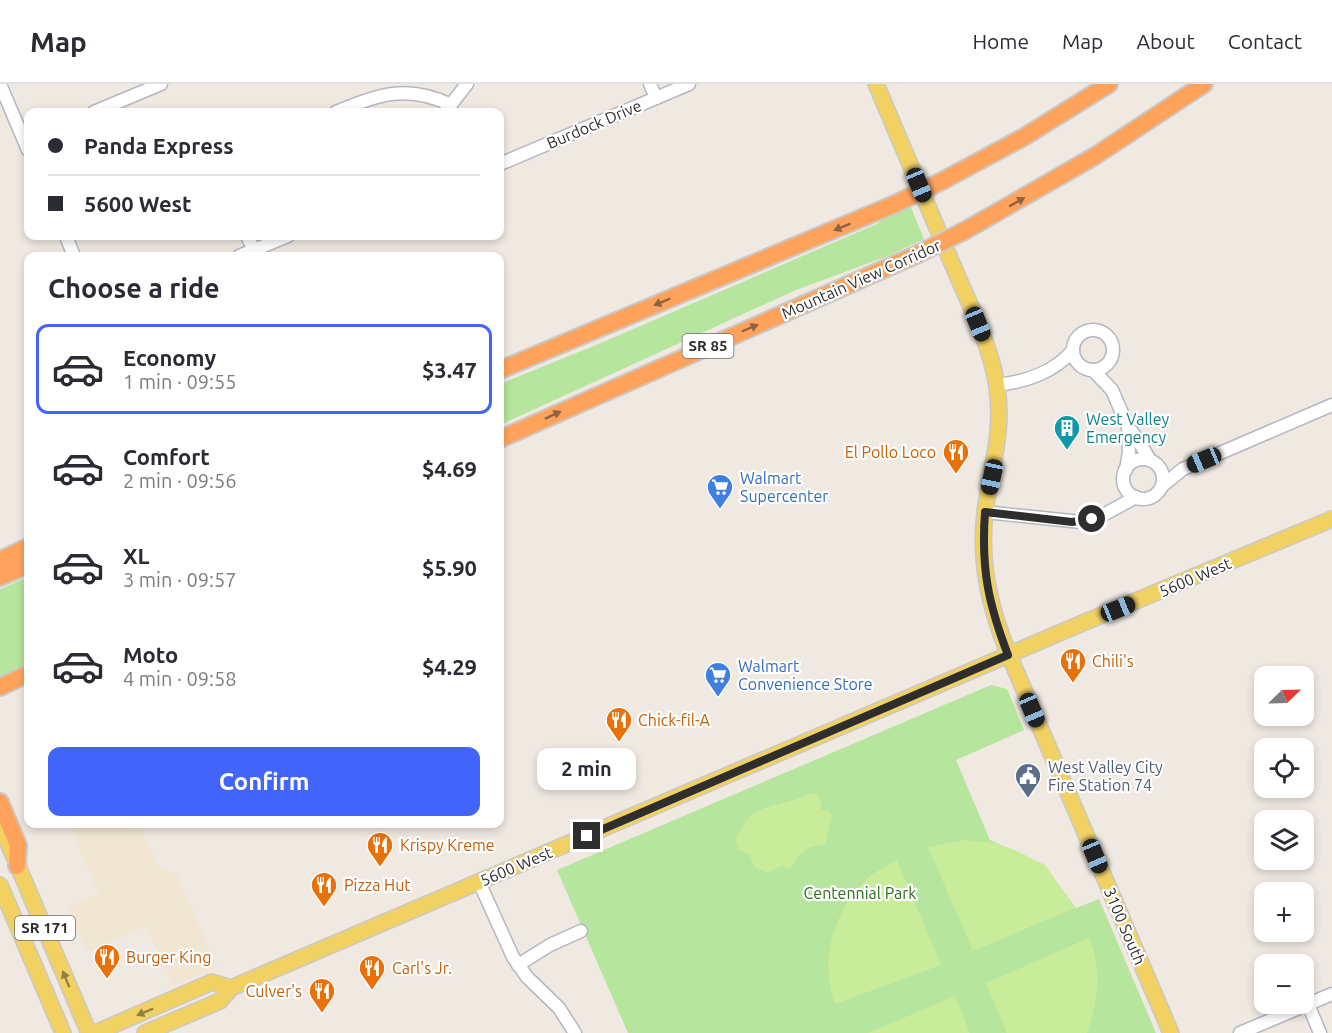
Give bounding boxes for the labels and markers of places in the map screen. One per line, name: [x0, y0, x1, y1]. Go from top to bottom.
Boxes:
place label: West Valley Emergency: [1086, 410, 1170, 446]
building icon: West Valley Emergency: [1052, 413, 1082, 451]
restaurant icon: El Pollo Loco: [941, 437, 971, 475]
place label: El Pollo Loco: [845, 443, 936, 461]
place label: Walmart Supercenter: [740, 469, 828, 505]
supermarket icon: Walmart Supercenter: [705, 472, 735, 510]
restaurant icon: Chili's: [1058, 646, 1088, 684]
place label: Chili's: [1092, 652, 1134, 670]
place label: Walmart Convenience Store: [738, 657, 873, 693]
supermarket icon: Walmart Convenience Store: [703, 660, 733, 698]
restaurant icon: Chick-fil-A: [604, 705, 634, 743]
place label: Chick-fil-A: [638, 711, 711, 729]
place label: West Valley City Fire Station 74: [1048, 758, 1163, 794]
public building icon: West Valley City Fire Station 74: [1013, 761, 1043, 799]
restaurant icon: Krispy Kreme: [365, 830, 395, 868]
place label: Krispy Kreme: [400, 836, 495, 854]
restaurant icon: Pizza Hut: [309, 870, 339, 908]
place label: Pizza Hut: [344, 876, 411, 894]
restaurant icon: Burger King: [92, 942, 122, 980]
place label: Burger King: [126, 948, 211, 966]
restaurant icon: Carl's Jr.: [357, 953, 387, 991]
place label: Carl's Jr.: [392, 959, 452, 977]
restaurant icon: Culver's: [307, 976, 337, 1014]
place label: Culver's: [246, 982, 302, 1000]

